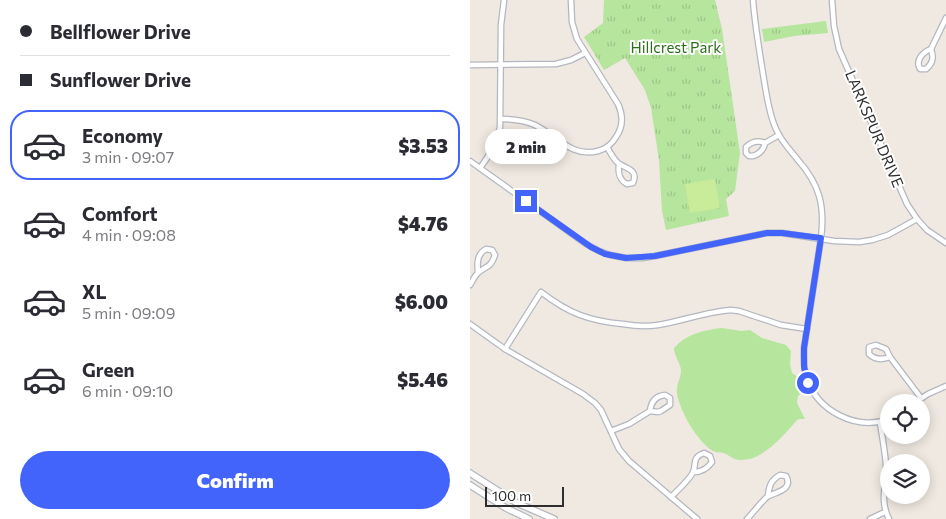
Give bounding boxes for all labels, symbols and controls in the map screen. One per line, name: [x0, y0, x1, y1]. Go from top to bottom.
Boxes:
text: Bellflower Drive: [50, 20, 191, 43]
park label: Hillcrest Park: [631, 38, 721, 56]
street label: LARKSPUR DRIVE: [842, 67, 908, 190]
text: Sunflower Drive: [50, 68, 191, 91]
icon: car: [22, 123, 67, 168]
text: Economy: [82, 124, 163, 147]
callout: 2 min: [485, 128, 567, 164]
text: $3.53: [398, 134, 448, 157]
text: 2 min: [506, 137, 546, 156]
text: 3 min · 09:07: [82, 147, 174, 166]
route end: [515, 190, 537, 212]
icon: car: [22, 201, 67, 246]
text: Comfort: [82, 202, 158, 225]
text: $4.76: [398, 212, 448, 235]
text: 4 min · 09:08: [82, 225, 176, 244]
icon: car: [22, 279, 67, 324]
text: XL: [82, 280, 107, 303]
text: $6.00: [395, 290, 448, 313]
text: 5 min · 09:09: [82, 303, 175, 322]
icon: car: [22, 357, 67, 402]
text: Green: [82, 358, 134, 381]
text: $5.46: [397, 368, 448, 391]
route start: [797, 372, 819, 394]
text: 6 min · 09:10: [82, 381, 173, 400]
map controls: [880, 394, 930, 504]
button: locate: [880, 394, 930, 444]
button: Confirm: [20, 451, 450, 509]
button: layers: [880, 454, 930, 504]
scale bar: [485, 484, 564, 507]
text: 100 m: [492, 487, 531, 504]

